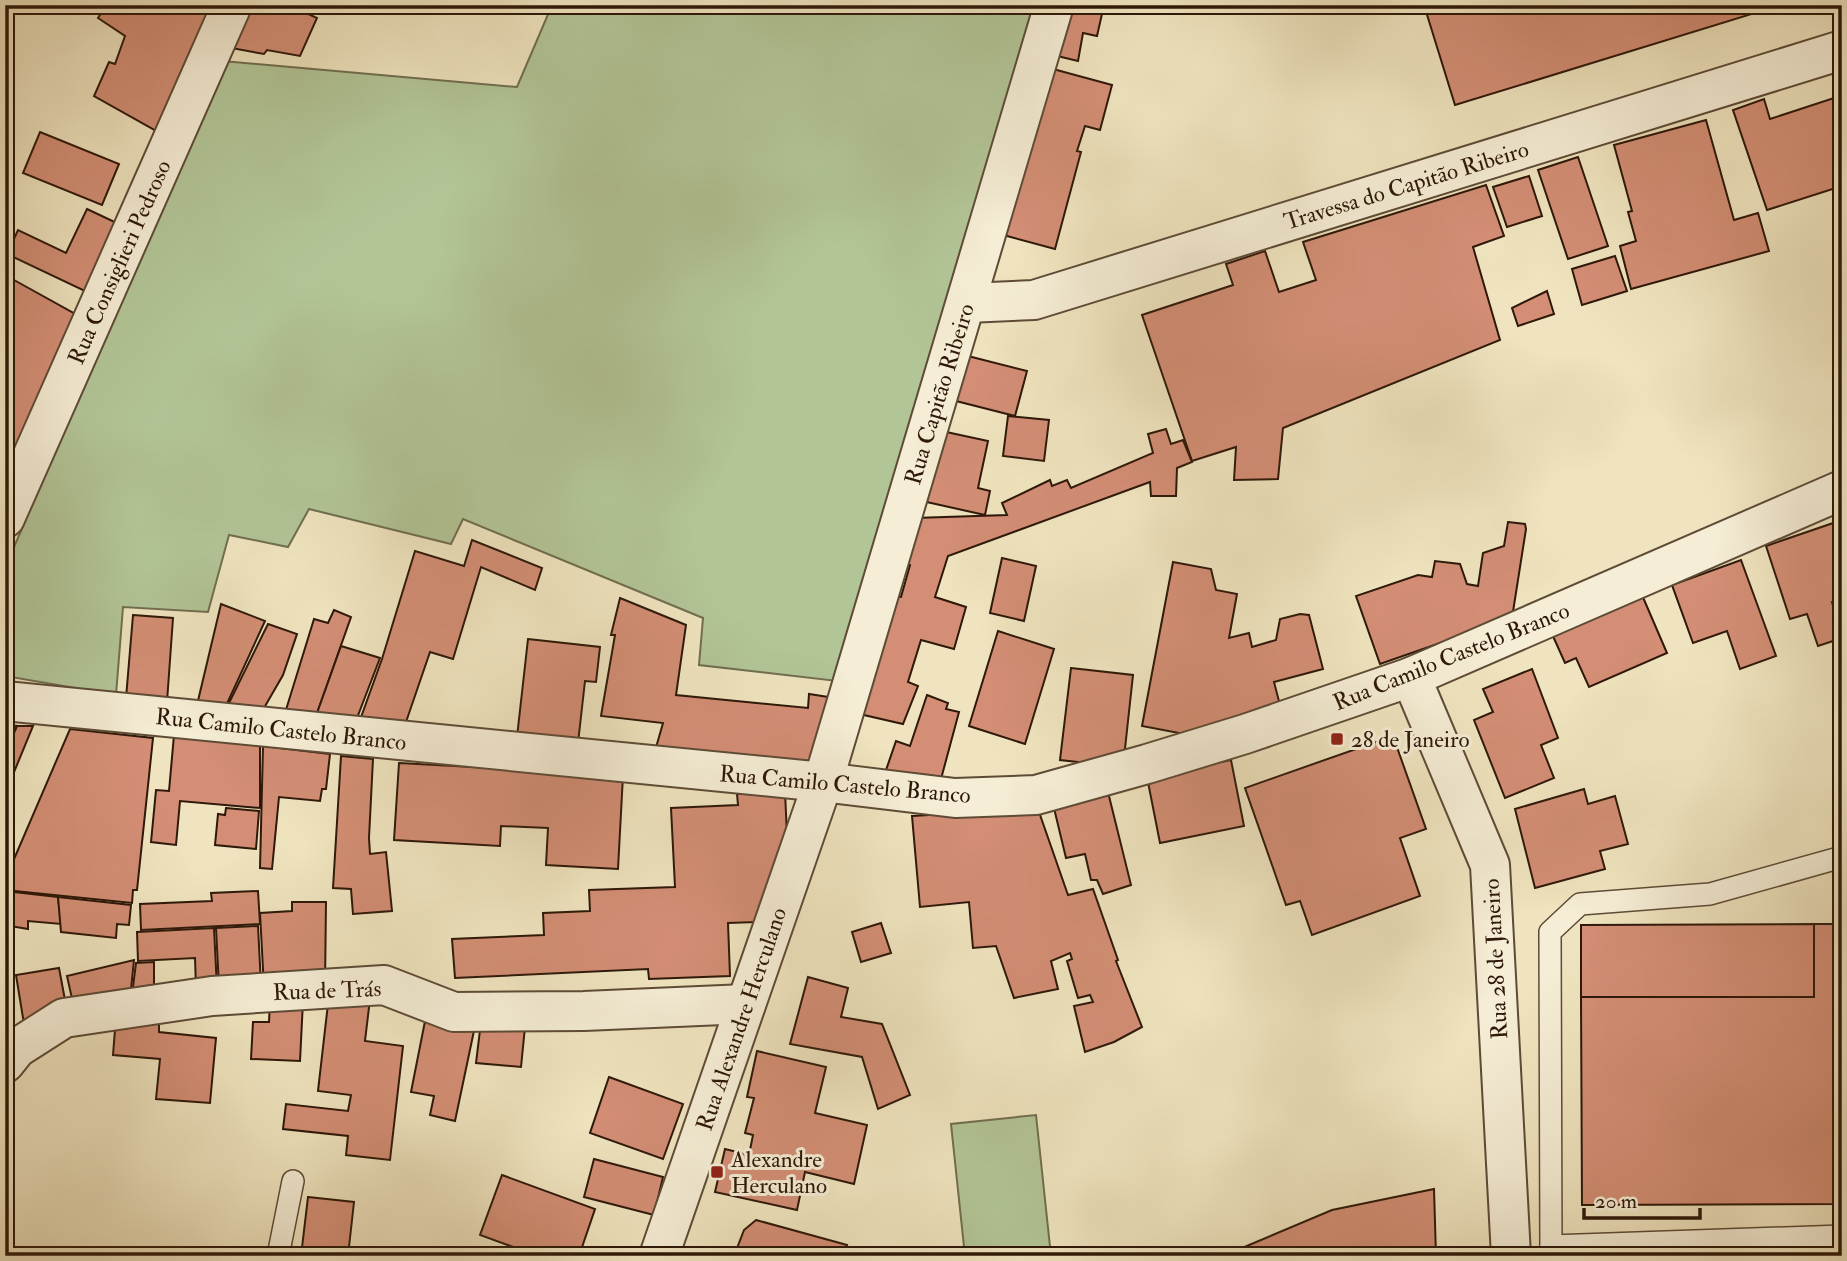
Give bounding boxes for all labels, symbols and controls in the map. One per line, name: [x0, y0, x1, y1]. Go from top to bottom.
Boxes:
street label: Travessa do Capitão Ribeiro: [1280, 134, 1532, 238]
street label: Rua Consiglieri Pedroso: [61, 155, 178, 369]
street label: Rua Capitão Ribeiro: [898, 300, 982, 489]
street label: Rua Camilo Castelo Branco: [1329, 596, 1574, 717]
street label: Rua Camilo Castelo Branco: [154, 702, 408, 757]
place label: 28 de Janeiro: [1351, 725, 1470, 754]
marker: 28 de Janeiro: [1329, 731, 1345, 747]
street label: Rua Camilo Castelo Branco: [718, 759, 972, 810]
street label: Rua 28 de Janeiro: [1477, 878, 1514, 1040]
street label: Rua Alexandre Herculano: [690, 904, 793, 1135]
street label: Rua de Trás: [272, 974, 382, 1007]
place label: Alexandre Herculano: [730, 1145, 827, 1200]
marker: Alexandre Herculano: [709, 1164, 725, 1180]
scale bar: [1584, 1177, 1700, 1221]
text: 20 m: [1595, 1188, 1637, 1215]

